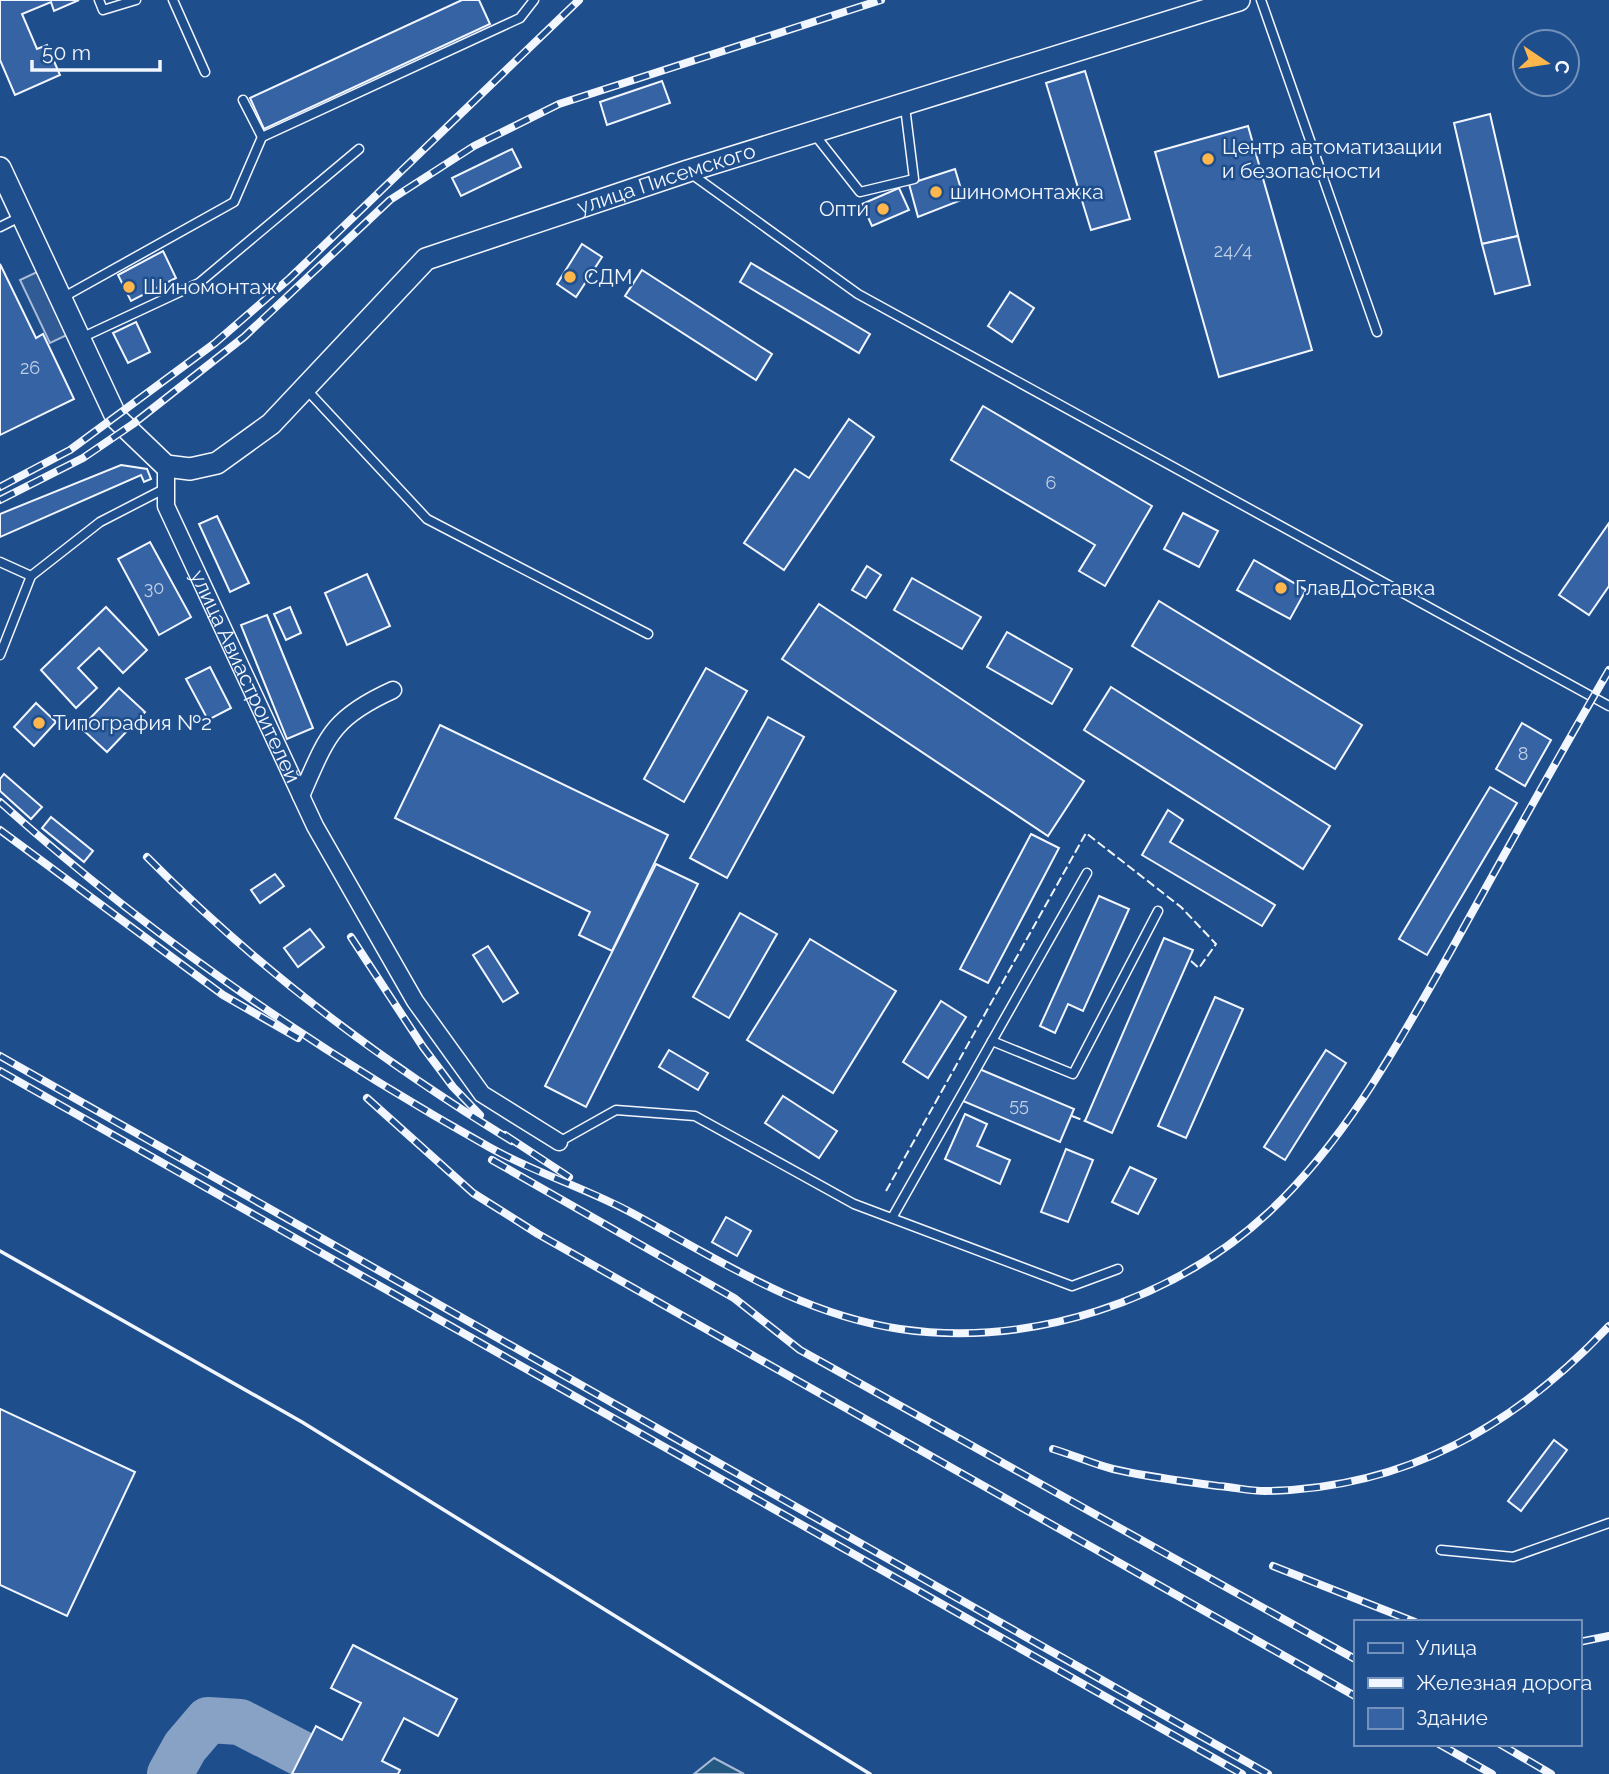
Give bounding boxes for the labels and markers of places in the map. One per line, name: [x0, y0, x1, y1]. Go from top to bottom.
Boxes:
place label: Центр автоматизации и безопасности: [1222, 134, 1442, 183]
marker: Центр автоматизации и безопасности: [1200, 151, 1216, 167]
place label: шиномонтажка: [950, 179, 1104, 204]
marker: шиномонтажка: [928, 184, 944, 200]
place label: Опти: [819, 196, 869, 221]
marker: Опти: [875, 201, 891, 217]
place label: СДМ: [584, 264, 632, 289]
marker: СДМ: [562, 269, 578, 285]
place label: Шиномонтаж: [143, 274, 278, 299]
marker: Шиномонтаж: [121, 279, 137, 295]
place label: ГлавДоставка: [1295, 575, 1435, 600]
marker: ГлавДоставка: [1273, 580, 1289, 596]
place label: Типография №2: [53, 710, 212, 735]
marker: Типография №2: [31, 715, 47, 731]

